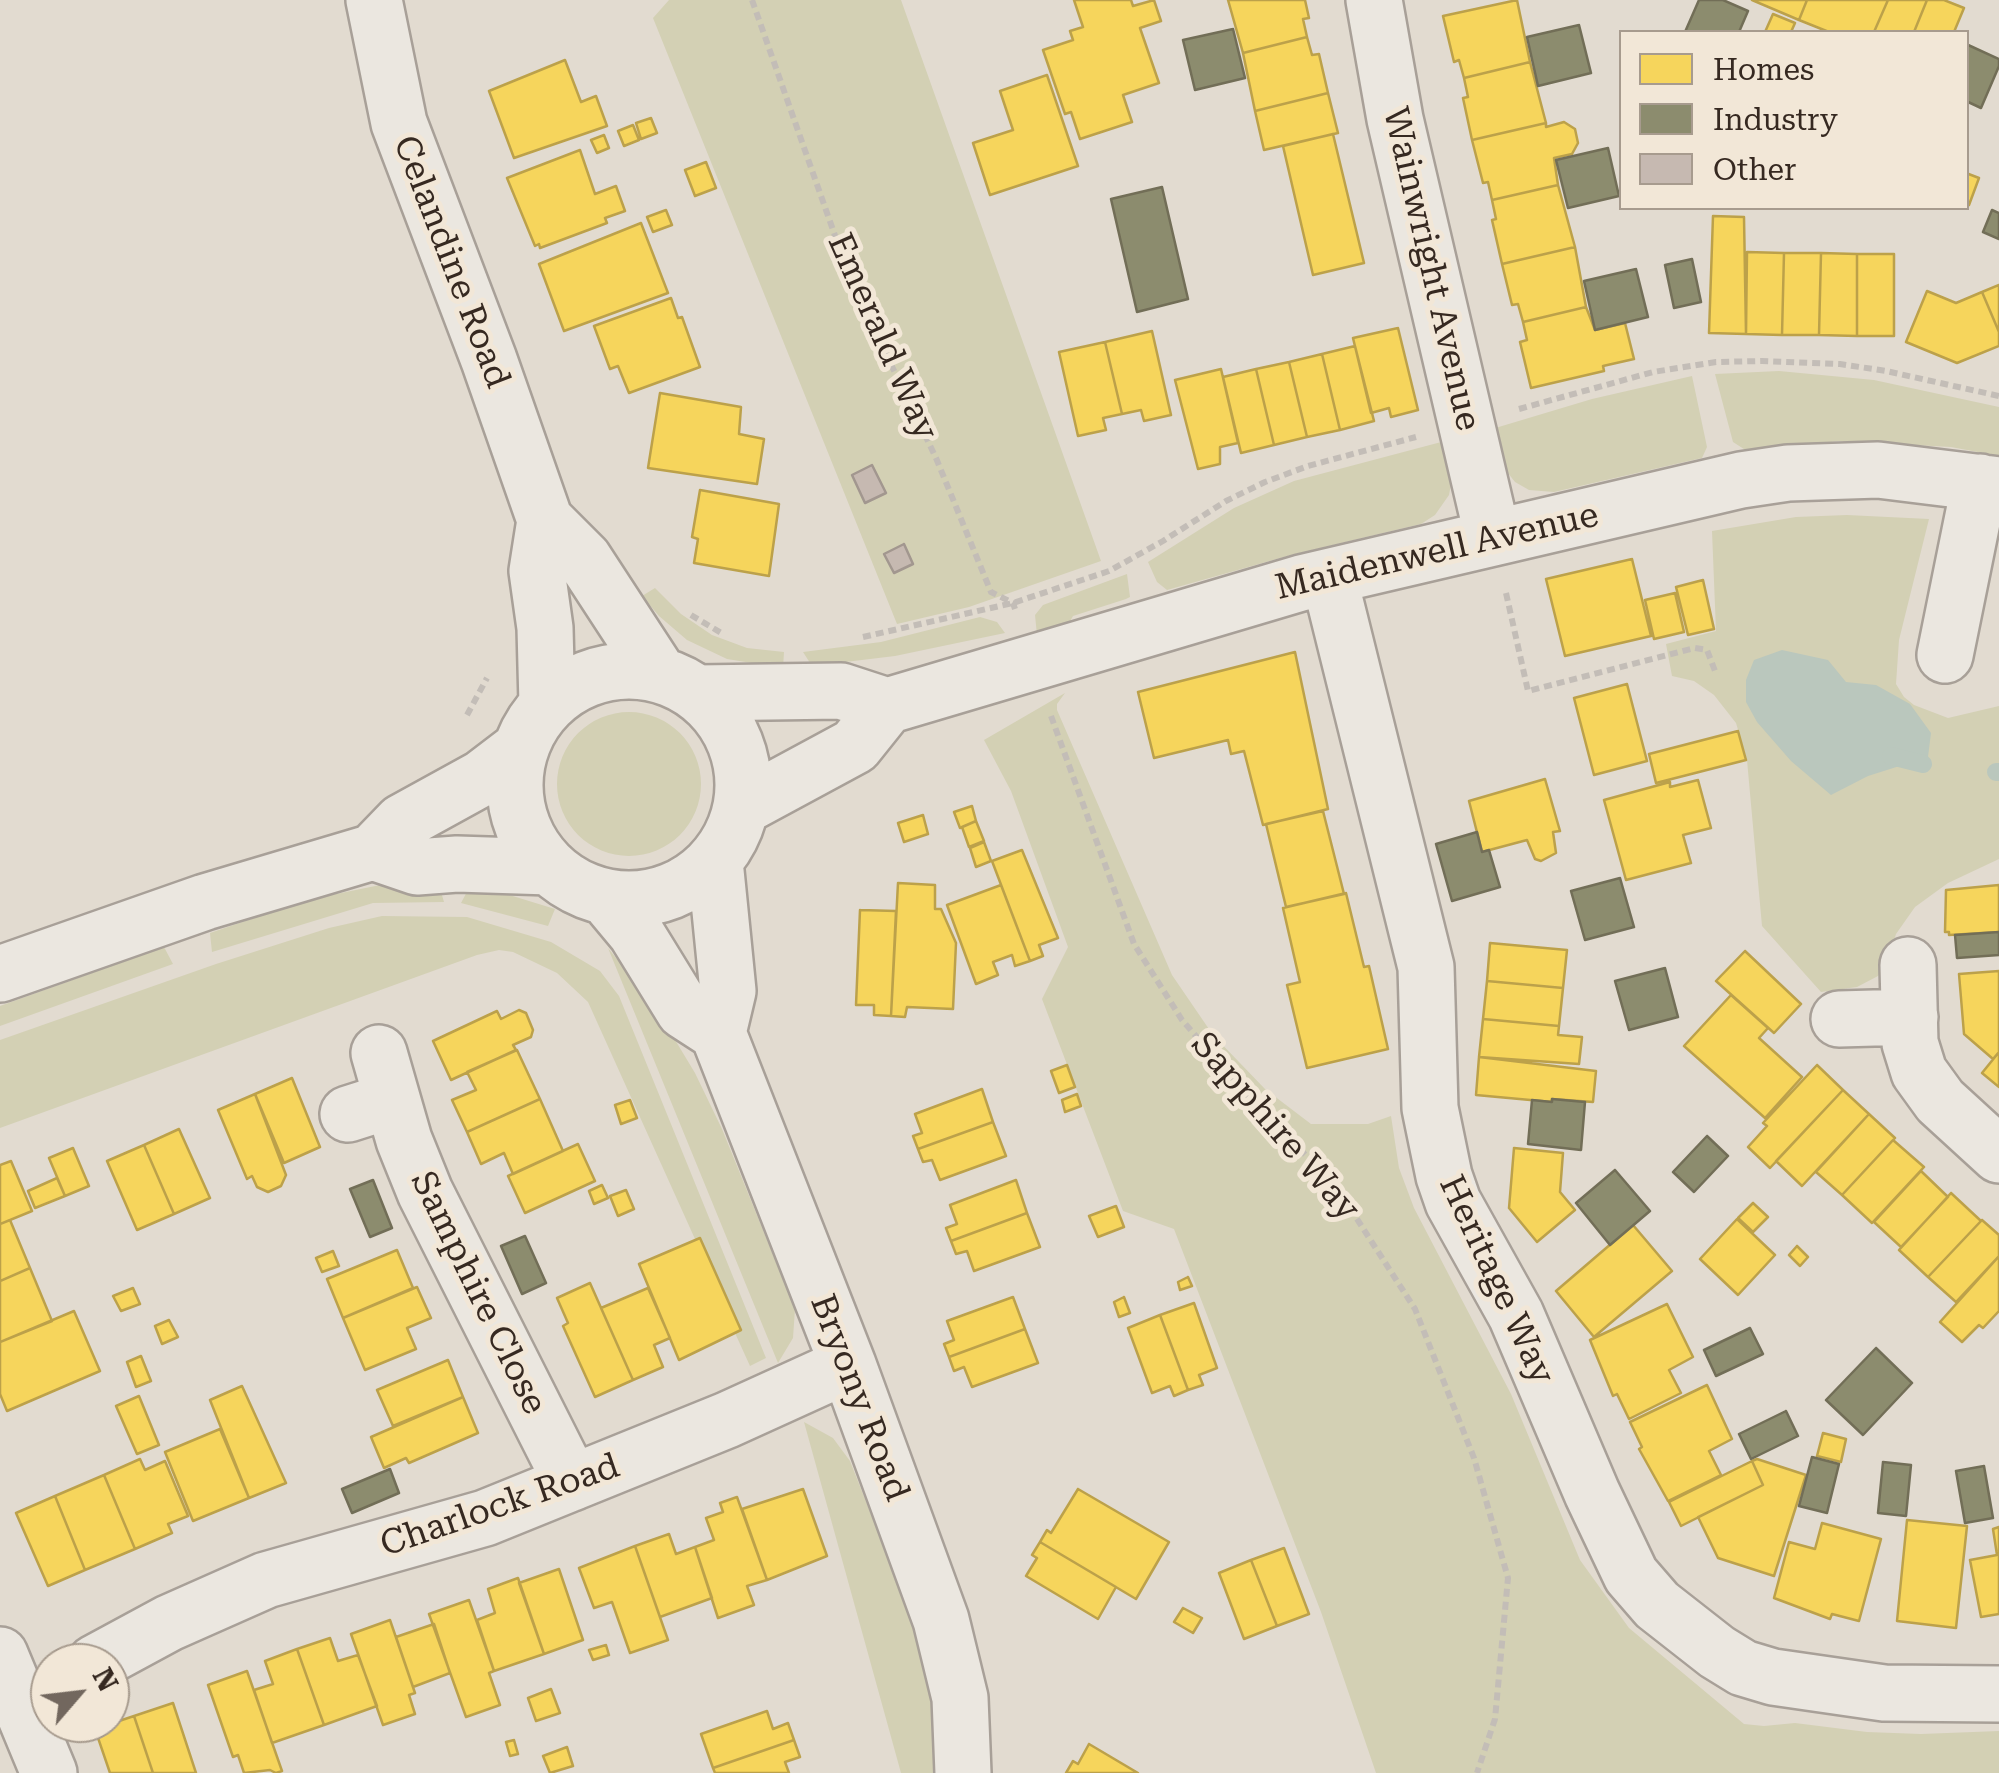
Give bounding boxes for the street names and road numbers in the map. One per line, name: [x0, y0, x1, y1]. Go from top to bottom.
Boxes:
street label: Wainwright Avenue: [1373, 103, 1489, 435]
street label: Celandine Road: [384, 130, 518, 394]
street label: Emerald Way: [818, 227, 946, 447]
street label: Maidenwell Avenue: [1271, 494, 1603, 610]
street label: Sapphire Way: [1182, 1024, 1368, 1230]
street label: Samphire Close: [401, 1165, 555, 1421]
street label: Heritage Way: [1429, 1169, 1563, 1391]
street label: Bryony Road: [800, 1289, 918, 1507]
street label: Charlock Road: [375, 1445, 625, 1567]

